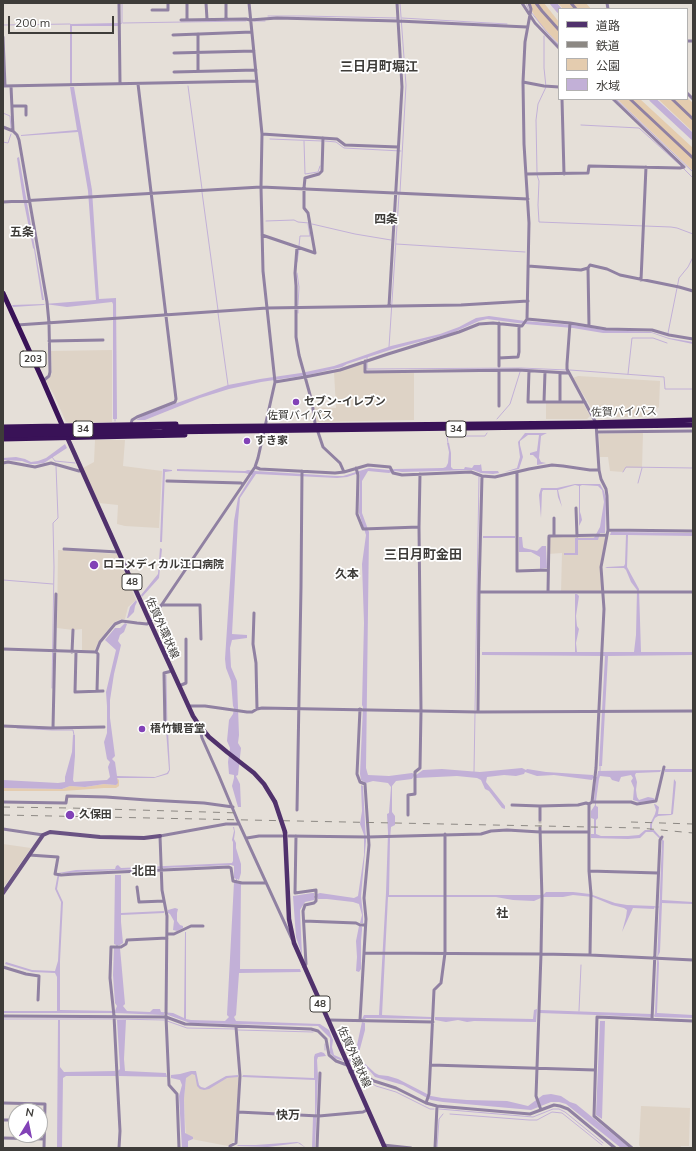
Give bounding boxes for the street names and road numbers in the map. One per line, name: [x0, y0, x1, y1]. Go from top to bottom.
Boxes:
road number: 203: [20, 351, 46, 367]
street label: 佐賀バイパス: [591, 405, 657, 419]
street label: 佐賀バイパス: [267, 409, 333, 423]
road number: 34: [73, 421, 93, 437]
road number: 34: [446, 421, 466, 437]
road number: 48: [122, 574, 142, 590]
street label: 佐賀外環状線: [143, 595, 181, 661]
road number: 48: [310, 996, 330, 1012]
street label: 佐賀外環状線: [335, 1024, 373, 1090]

